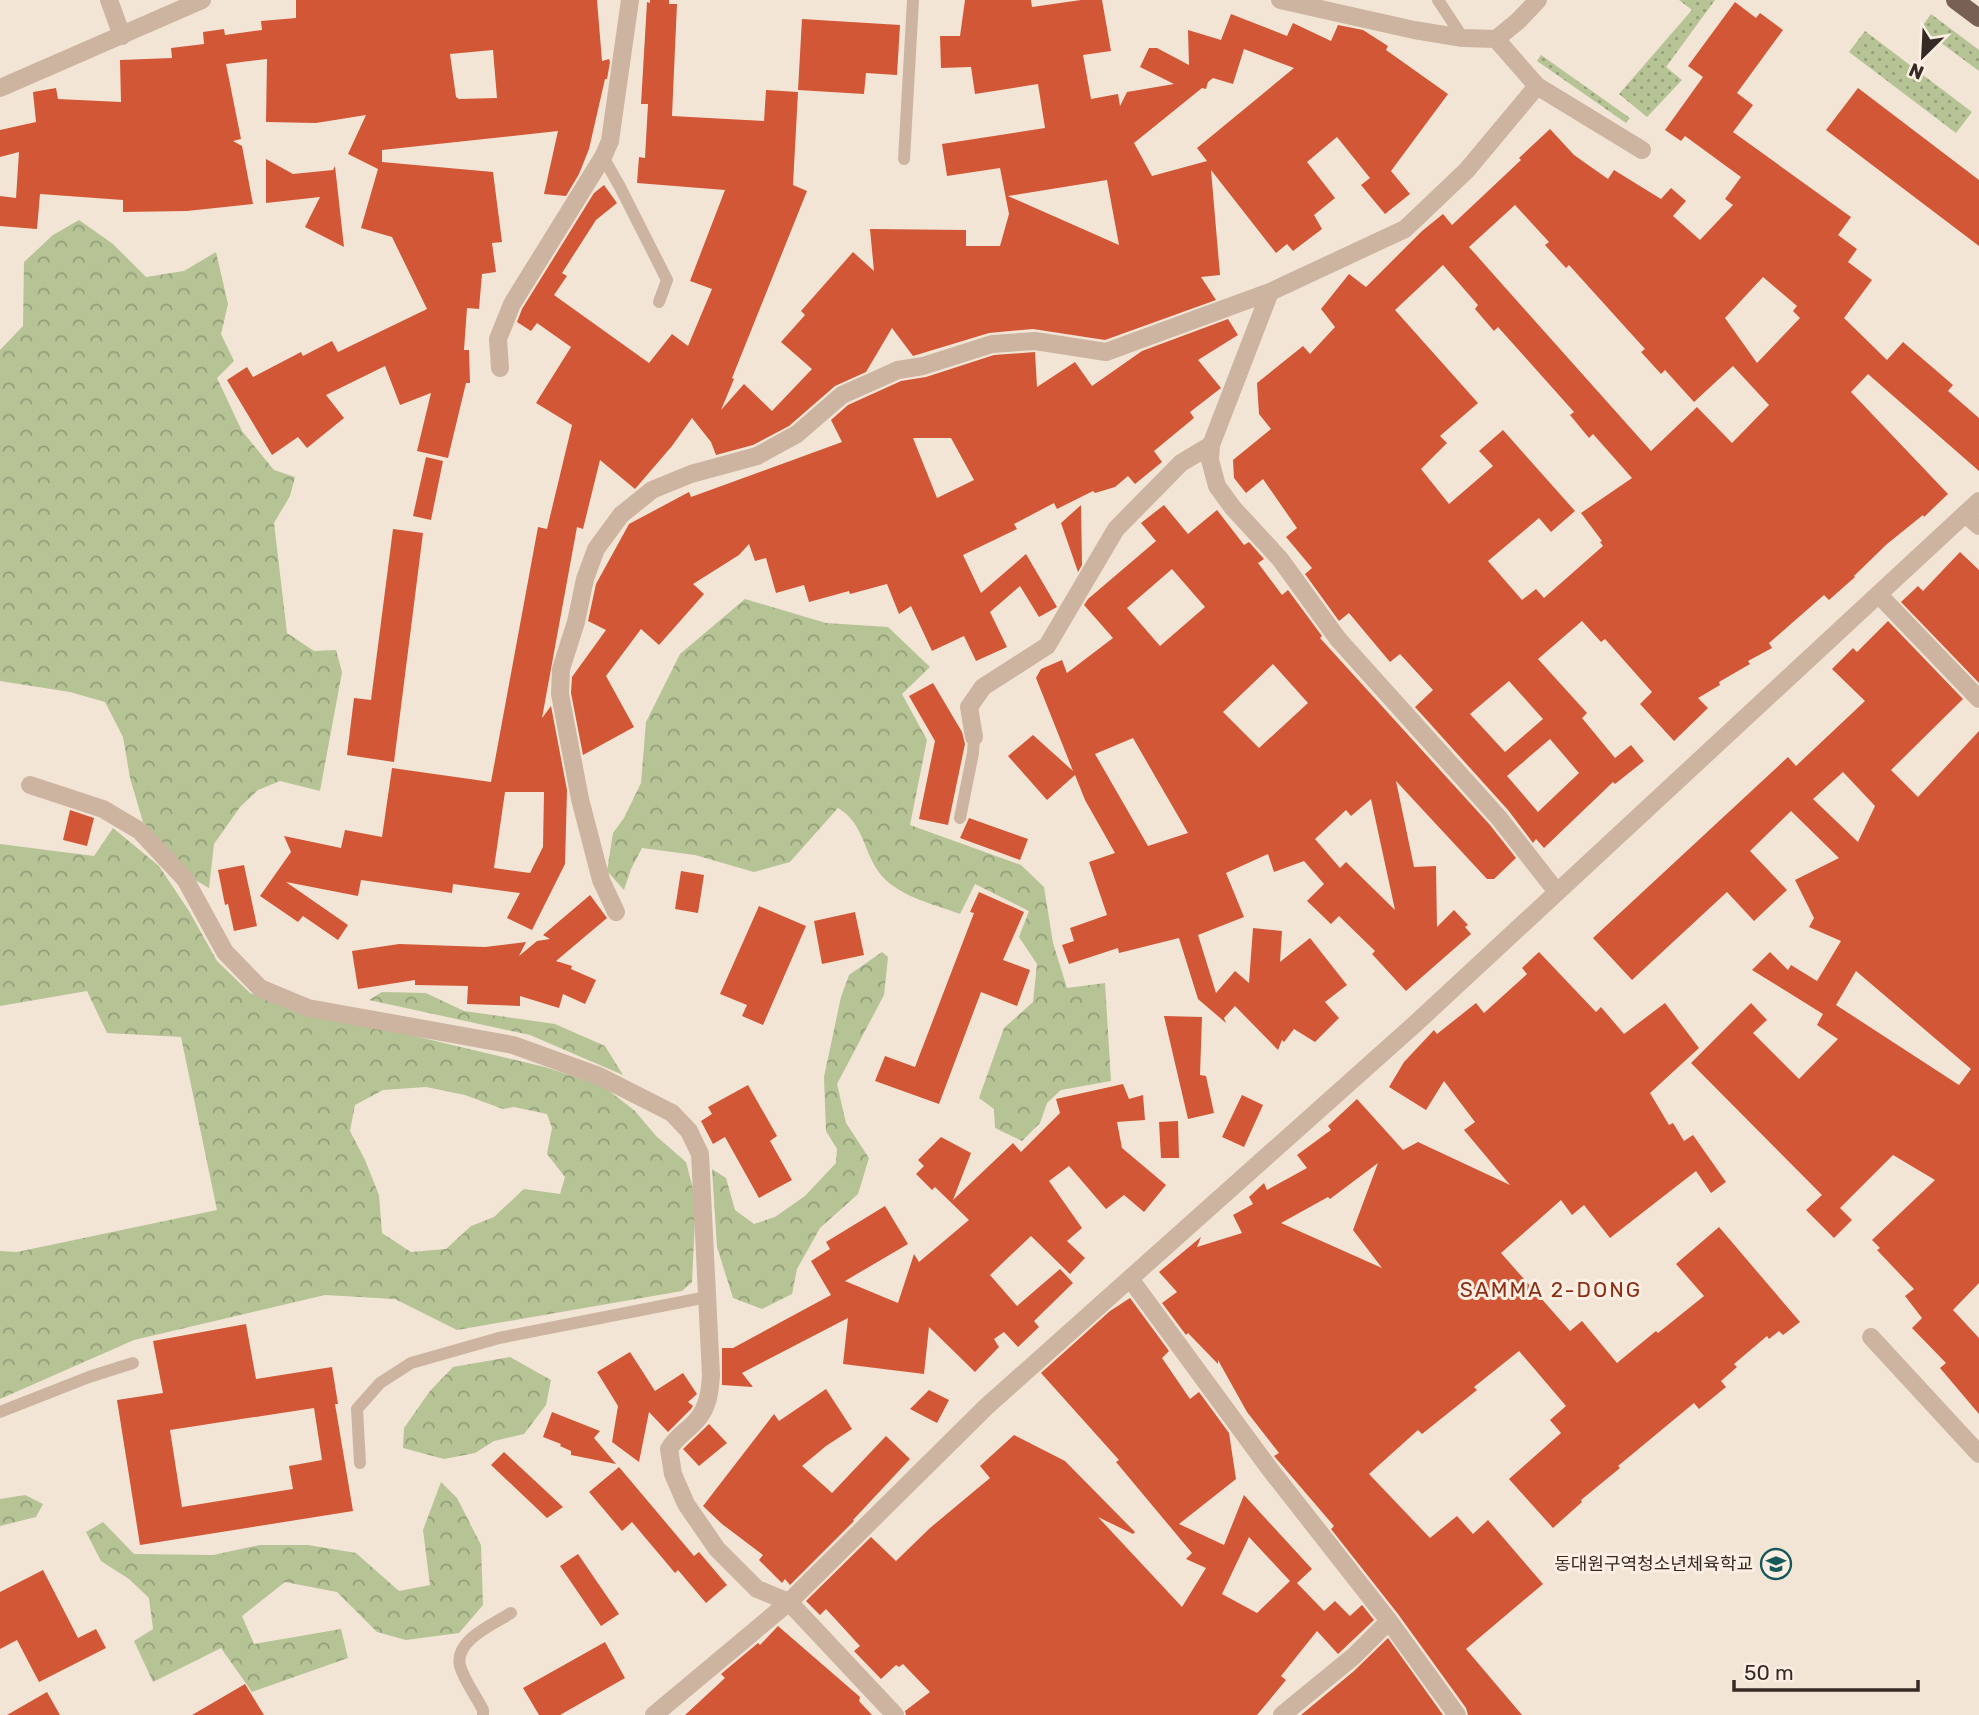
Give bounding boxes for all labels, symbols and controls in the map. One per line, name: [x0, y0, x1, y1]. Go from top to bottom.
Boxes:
north arrow: [1888, 21, 1958, 91]
text: N: [1905, 58, 1927, 84]
district label: SAMMA 2-DONG: [1460, 1277, 1642, 1302]
school or university icon: 동대원구역청소년체육학교: [1759, 1547, 1793, 1581]
place label: 동대원구역청소년체육학교: [1554, 1553, 1753, 1575]
scale bar: [1734, 1648, 1918, 1692]
text: 50 m: [1744, 1660, 1794, 1685]

